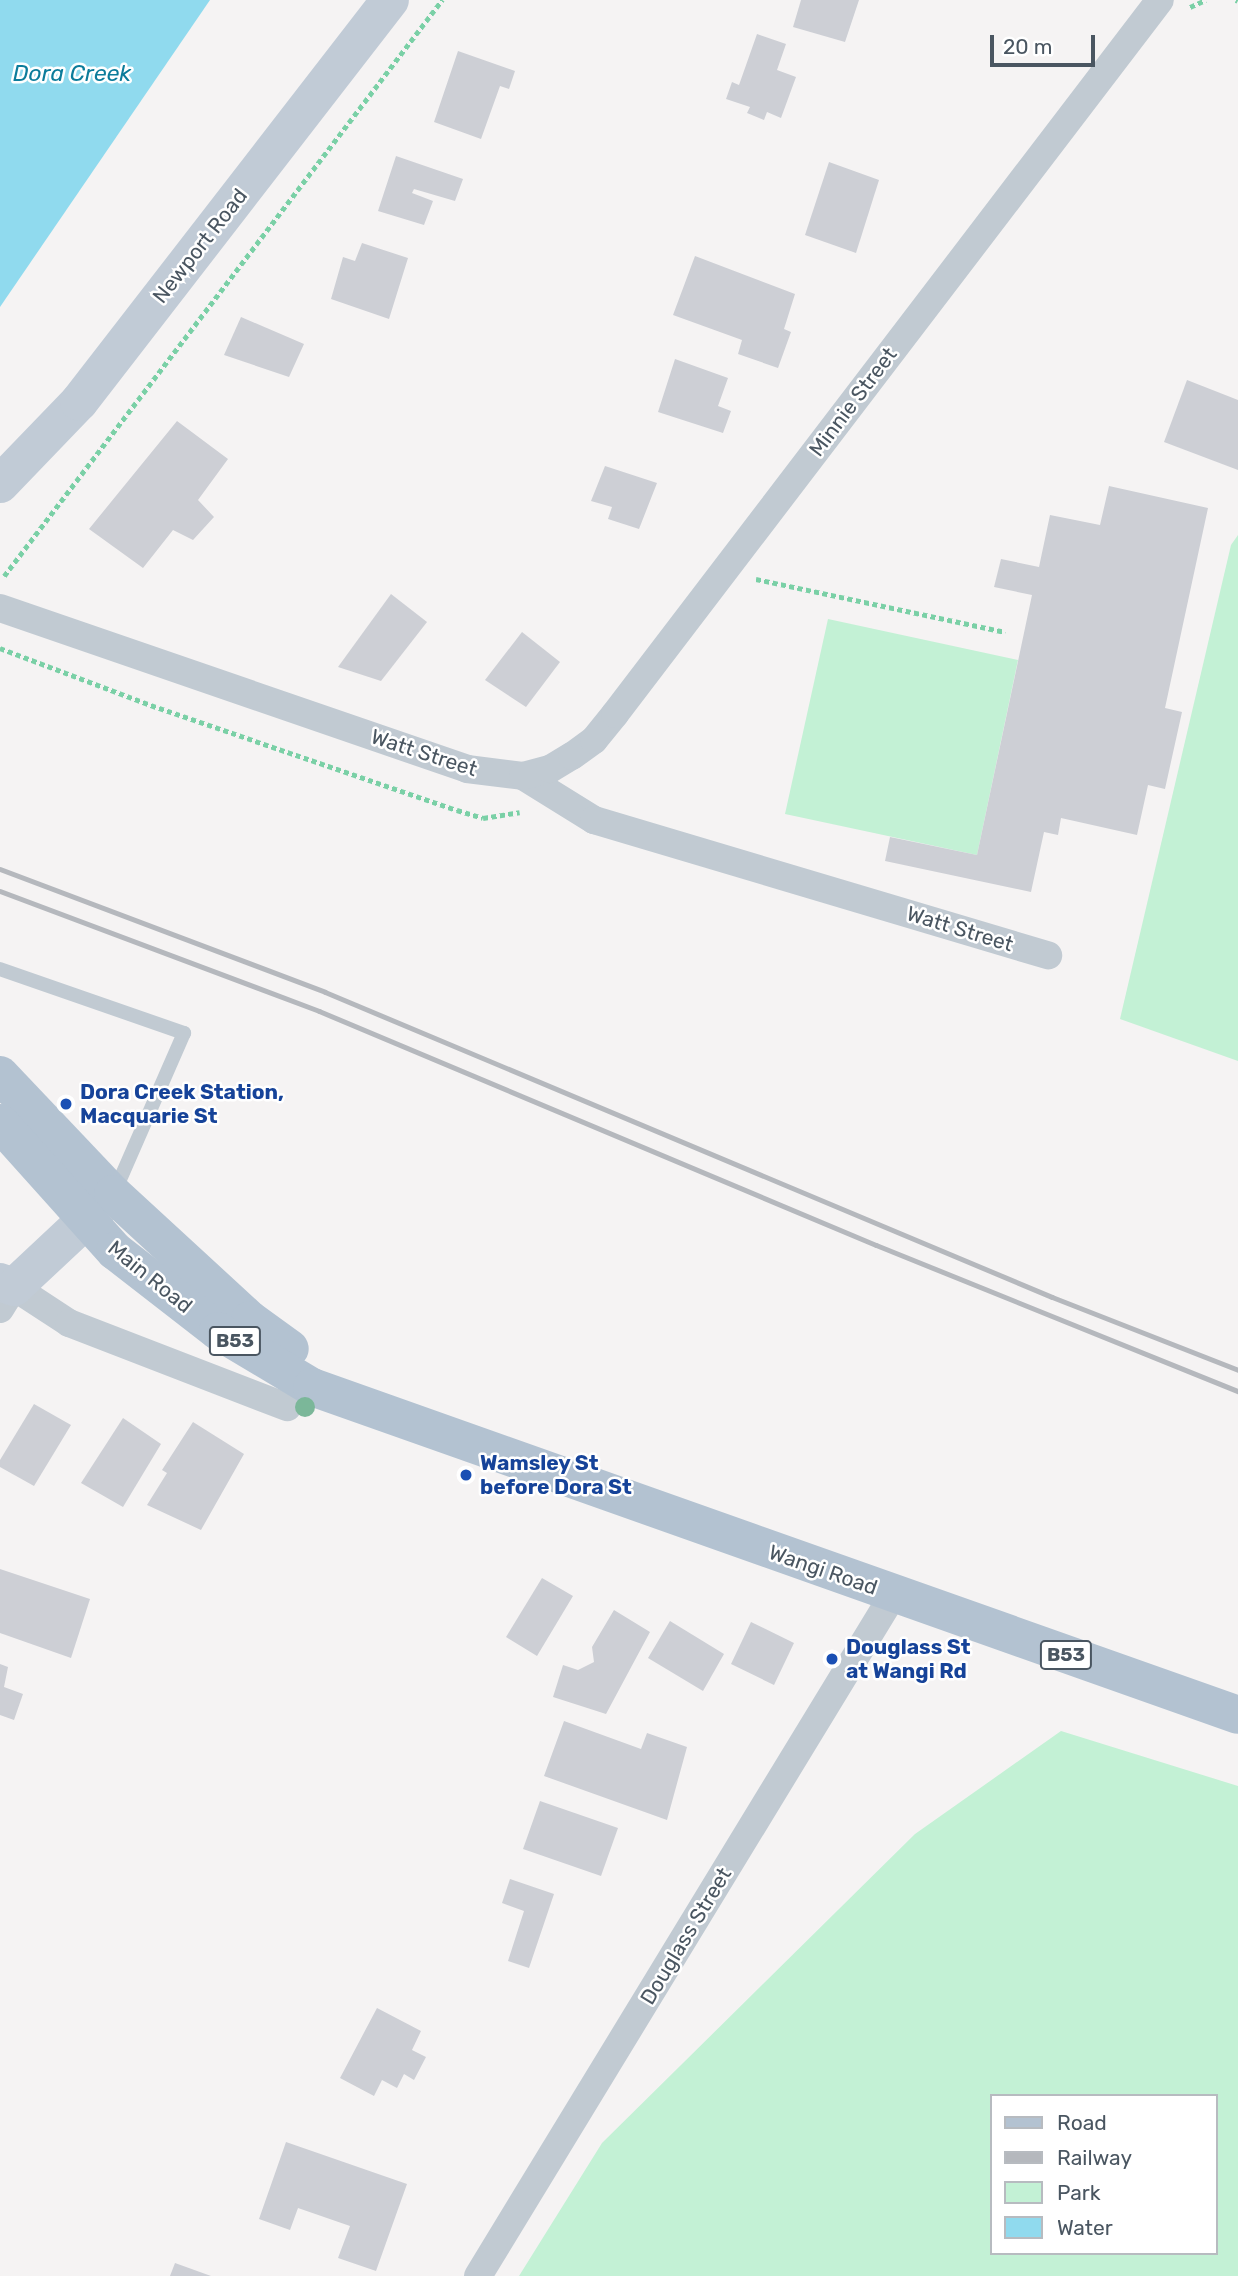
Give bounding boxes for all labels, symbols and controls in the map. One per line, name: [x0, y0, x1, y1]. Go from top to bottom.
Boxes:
scale bar: [993, 21, 1098, 65]
text: 20 m: [1003, 34, 1052, 59]
water label: Dora Creek: [13, 59, 131, 87]
street label: Newport Road: [147, 184, 253, 308]
street label: Minnie Street: [804, 343, 902, 461]
street label: Watt Street: [368, 724, 480, 782]
street label: Watt Street: [904, 901, 1016, 957]
place label: Dora Creek Station, Macquarie St: [80, 1079, 284, 1129]
marker: Dora Creek Station, Macquarie St: [58, 1096, 74, 1112]
street label: Main Road: [103, 1235, 197, 1319]
road number: B53: [209, 1326, 261, 1357]
place label: Wamsley St before Dora St: [480, 1450, 632, 1500]
marker: Wamsley St before Dora St: [458, 1467, 474, 1483]
street label: Wangi Road: [765, 1540, 881, 1600]
place label: Douglass St at Wangi Rd: [846, 1634, 970, 1684]
road number: B53: [1040, 1639, 1092, 1670]
marker: Douglass St at Wangi Rd: [824, 1651, 840, 1667]
street label: Douglass Street: [635, 1863, 737, 2009]
legend: [990, 2094, 1217, 2255]
text: Road: [1057, 2110, 1107, 2135]
text: Railway: [1057, 2145, 1132, 2170]
text: Park: [1057, 2180, 1101, 2205]
text: Water: [1057, 2215, 1113, 2240]

